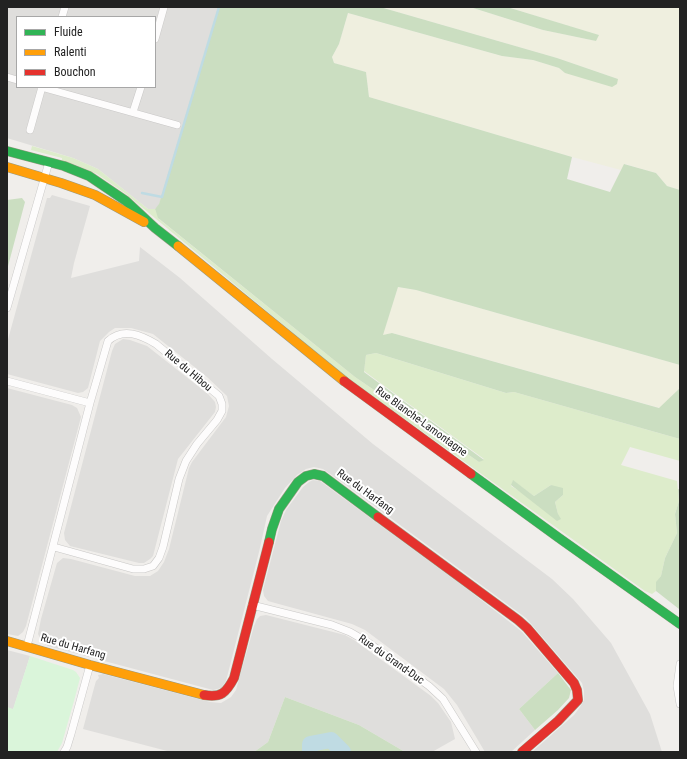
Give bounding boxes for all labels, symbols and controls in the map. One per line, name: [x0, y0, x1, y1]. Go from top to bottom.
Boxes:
legend: [16, 16, 156, 88]
text: Fluide: [54, 25, 83, 39]
text: Ralenti: [54, 45, 87, 59]
text: Bouchon: [54, 65, 96, 79]
street label: Rue du Hibou: [162, 347, 214, 395]
street label: Rue Blanche-Lamontagne: [373, 384, 469, 460]
street label: Rue du Harfang: [334, 467, 396, 517]
street label: Rue du Harfang: [39, 631, 107, 663]
street label: Rue du Grand-Duc: [356, 632, 426, 688]

